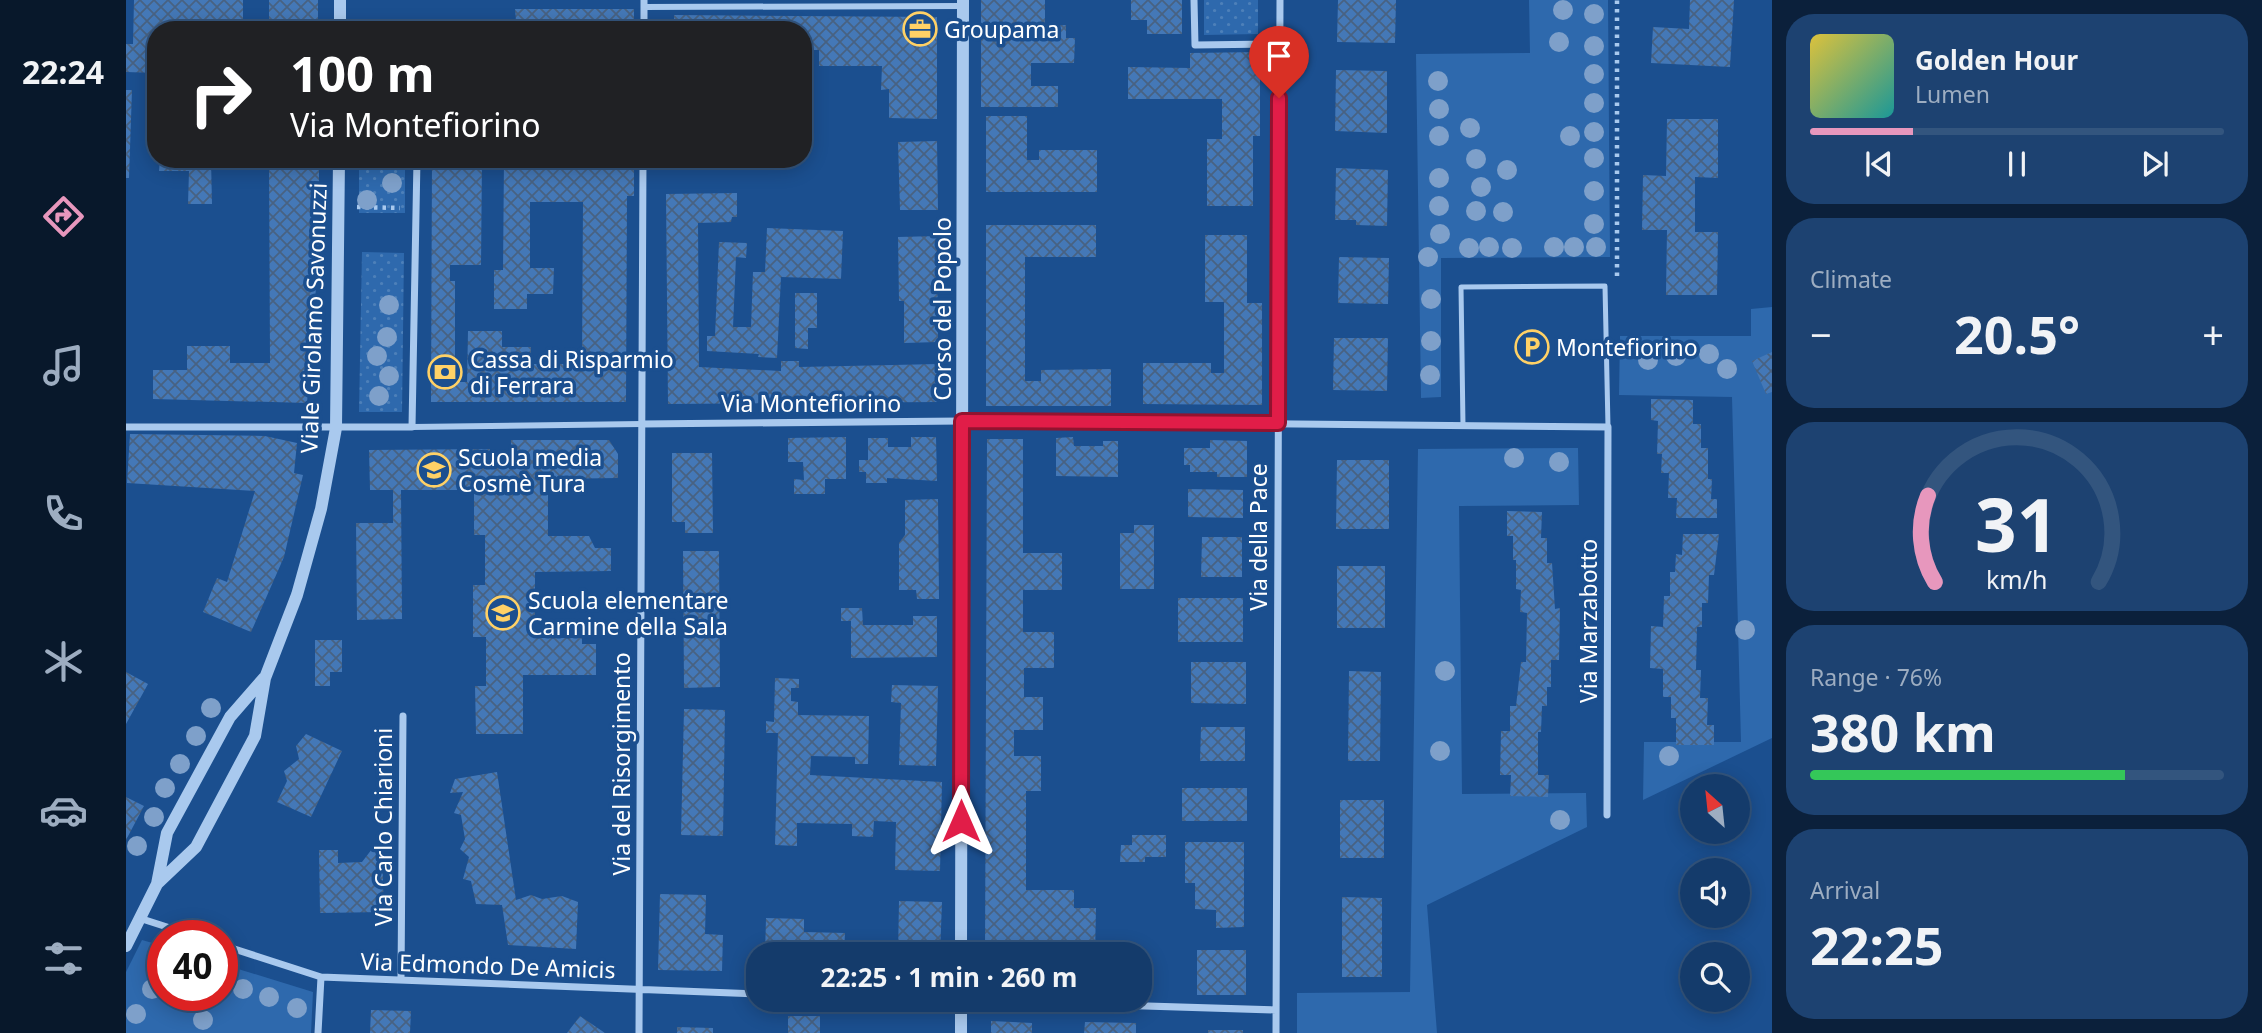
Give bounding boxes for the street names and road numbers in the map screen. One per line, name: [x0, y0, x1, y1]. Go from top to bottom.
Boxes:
street label: Viale Girolamo Savonuzzi: [292, 182, 334, 454]
street label: Corso del Popolo: [926, 217, 958, 401]
street label: Via Montefiorino: [721, 387, 901, 419]
street label: Via della Pace: [1242, 463, 1274, 611]
street label: Via Marzabotto: [1572, 539, 1604, 703]
street label: Via del Risorgimento: [605, 652, 637, 876]
street label: Via Carlo Chiarioni: [367, 728, 399, 926]
street label: Via Edmondo De Amicis: [360, 945, 616, 985]

